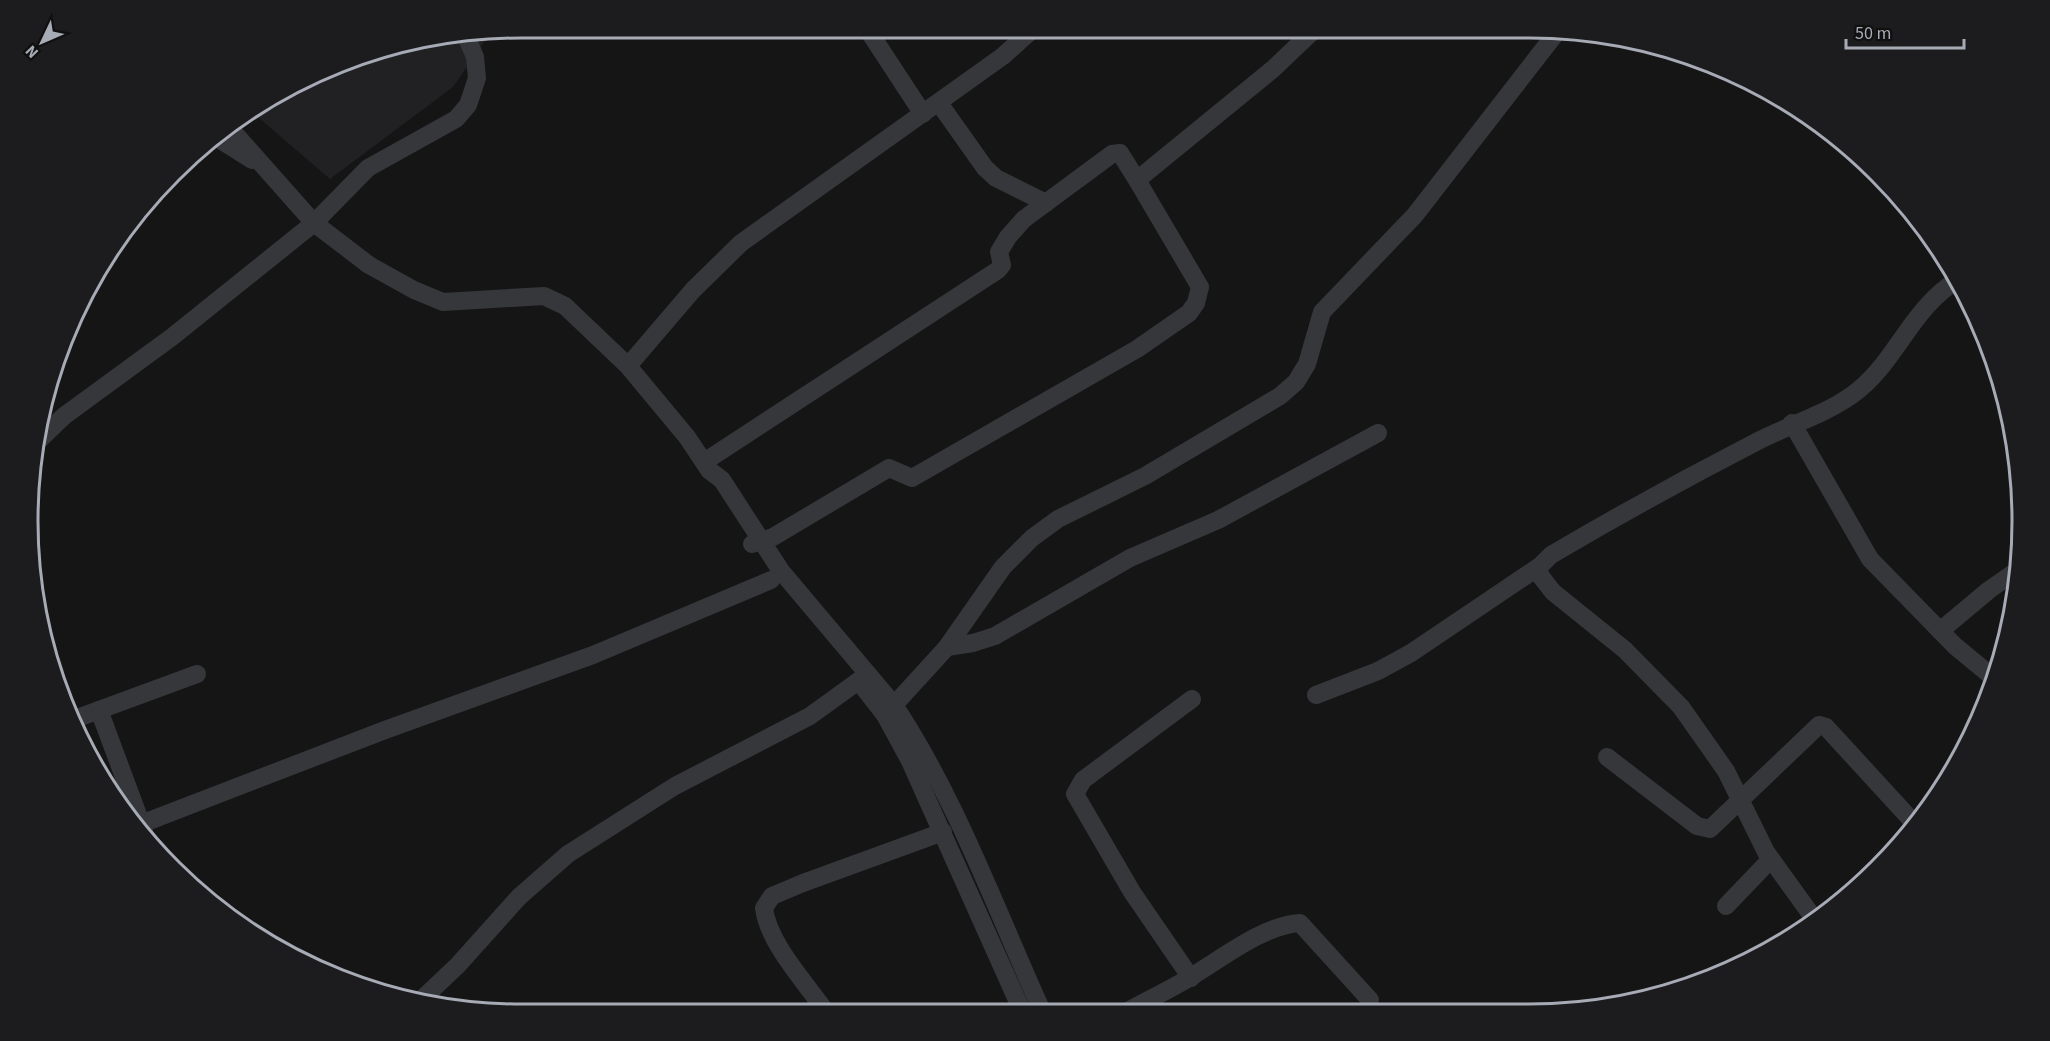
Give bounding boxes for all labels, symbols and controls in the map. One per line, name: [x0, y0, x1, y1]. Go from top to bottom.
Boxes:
north arrow: [12, 12, 72, 72]
scale bar: [1846, 12, 1964, 50]
text: 50 m: [1855, 21, 1891, 46]
text: N: [20, 40, 44, 63]

